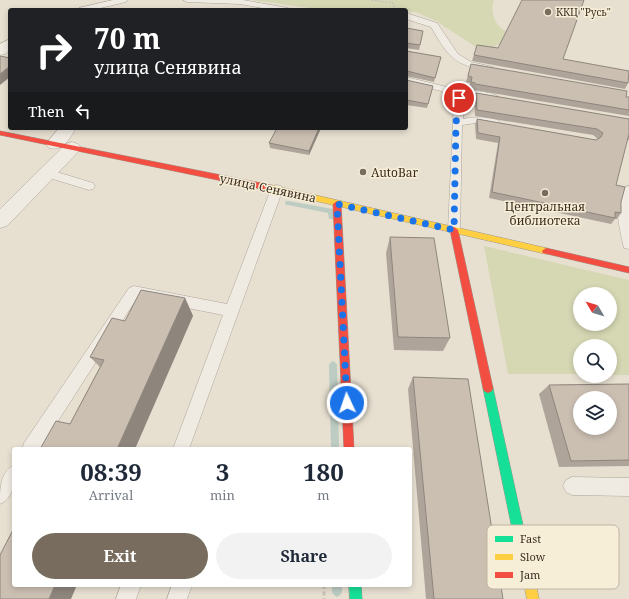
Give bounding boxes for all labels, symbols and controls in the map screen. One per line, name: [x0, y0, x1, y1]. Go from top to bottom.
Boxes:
place label: ККЦ "Русь": [556, 5, 611, 19]
marker: ККЦ "Русь": [543, 7, 553, 17]
text: 70 m: [94, 19, 161, 57]
icon: right: [28, 24, 80, 76]
text: улица Сенявина: [94, 55, 242, 79]
pin: [442, 81, 476, 115]
icon: arrive: [448, 87, 470, 109]
icon: left: [72, 100, 94, 122]
text: Then: [28, 101, 64, 121]
place label: AutoBar: [371, 164, 419, 181]
marker: AutoBar: [358, 167, 368, 177]
street label: улица Сенявина: [218, 169, 318, 207]
marker: Центральная библиотека: [540, 188, 550, 198]
place label: Центральная библиотека: [505, 198, 585, 229]
north arrow: [573, 287, 617, 331]
map controls: [573, 287, 617, 435]
button: search: [573, 339, 617, 383]
position arrow: [326, 382, 368, 424]
button: layers: [573, 391, 617, 435]
text: 08:39: [80, 455, 142, 488]
text: 3: [216, 455, 229, 488]
text: 180: [303, 455, 344, 488]
text: Arrival: [89, 486, 133, 504]
text: min: [210, 486, 235, 504]
text: m: [317, 486, 330, 504]
legend: [487, 525, 619, 589]
text: Fast: [520, 531, 541, 546]
button: Exit: [32, 533, 208, 579]
button: Share: [216, 533, 392, 579]
text: Slow: [520, 549, 546, 564]
text: Jam: [519, 567, 541, 582]

